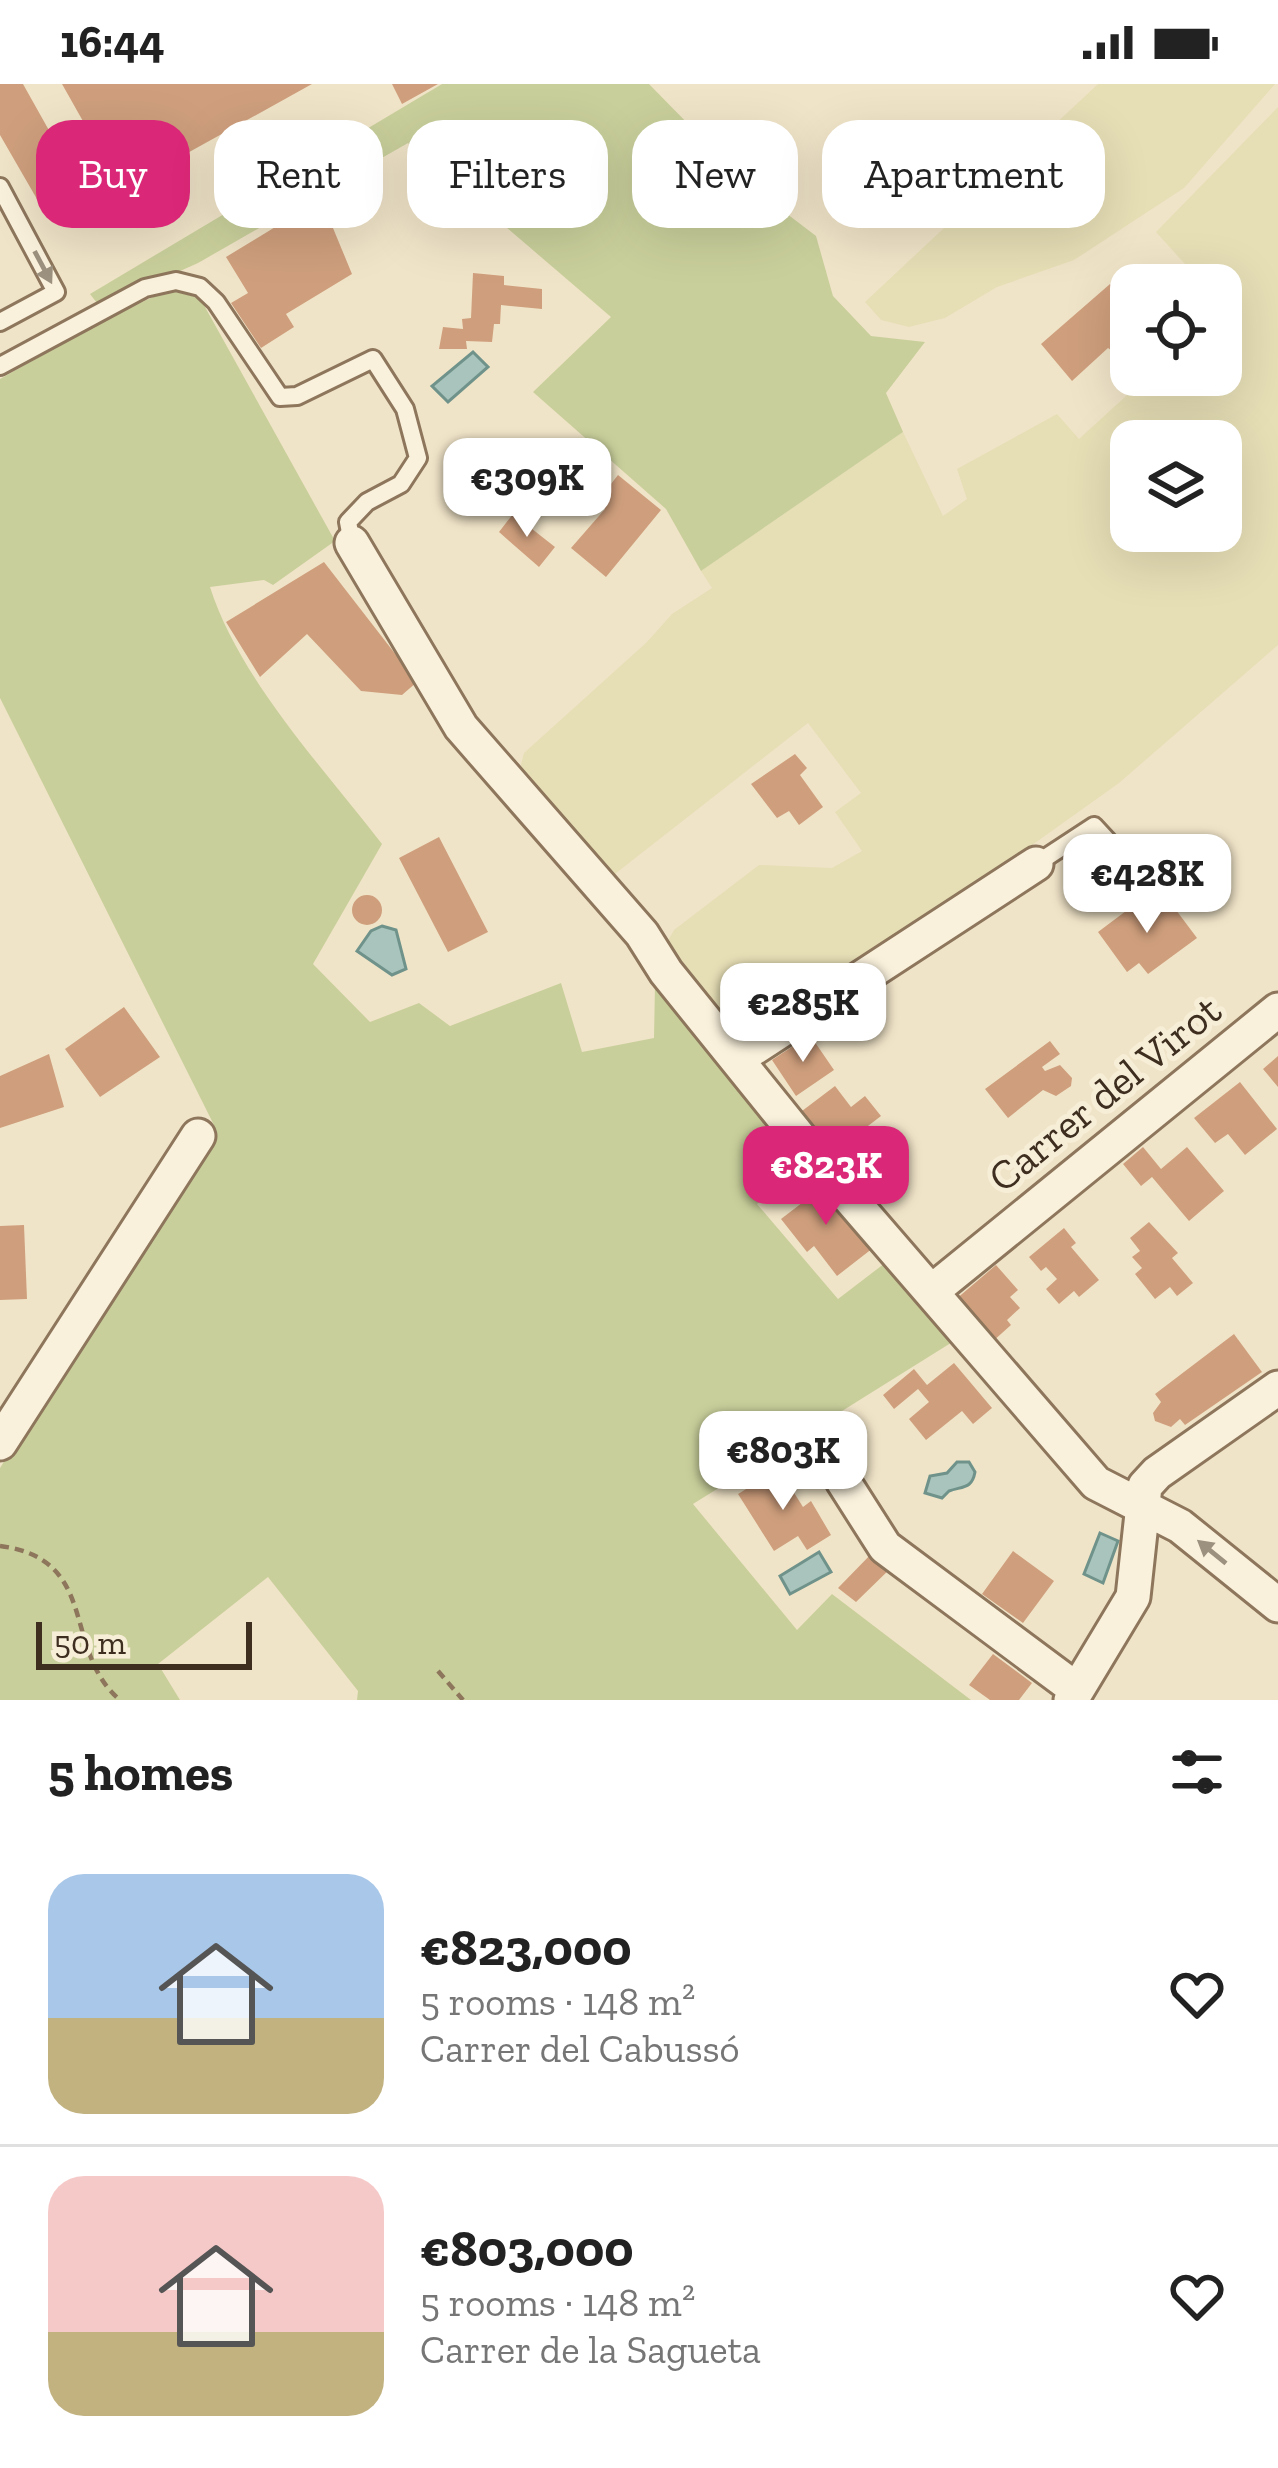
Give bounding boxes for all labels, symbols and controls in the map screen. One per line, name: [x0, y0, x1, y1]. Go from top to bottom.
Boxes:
text: 16:44: [60, 15, 165, 69]
chip: Buy: [36, 120, 190, 228]
chip: Rent: [214, 120, 383, 228]
chip: Filters: [407, 120, 608, 228]
chip: New: [632, 120, 798, 228]
chip: Apartment: [822, 120, 1105, 228]
one-way arrow: [32, 250, 52, 285]
map controls: [1110, 264, 1242, 552]
button: locate: [1110, 264, 1242, 396]
button: layers: [1110, 420, 1242, 552]
pin: €309K: [443, 438, 611, 540]
text: €309K: [470, 453, 584, 500]
pin: €428K: [1063, 834, 1231, 936]
text: €428K: [1090, 849, 1204, 896]
pin: €285K: [719, 963, 887, 1065]
text: €285K: [747, 978, 859, 1025]
street label: Carrer del Virot: [978, 984, 1231, 1203]
pin: €823K: [742, 1126, 910, 1228]
text: €823K: [770, 1141, 882, 1188]
pin: €803K: [699, 1411, 867, 1513]
text: €803K: [726, 1426, 840, 1473]
one-way arrow: [1197, 1539, 1227, 1565]
scale bar: [36, 1616, 252, 1669]
text: 50 m: [54, 1623, 126, 1662]
icon: filters: [1164, 1739, 1230, 1805]
text: 5 homes: [48, 1742, 233, 1803]
text: €823,000: [420, 1917, 632, 1978]
icon: home: [144, 1922, 288, 2066]
icon: heart: [1164, 1961, 1230, 2027]
text: 5 rooms · 148 m²: [420, 1978, 695, 2025]
text: Carrer del Cabussó: [420, 2025, 740, 2072]
text: €803,000: [420, 2218, 634, 2279]
icon: home: [144, 2224, 288, 2368]
icon: heart: [1164, 2263, 1230, 2329]
text: 5 rooms · 148 m²: [420, 2279, 695, 2326]
text: Carrer de la Sagueta: [420, 2326, 761, 2373]

